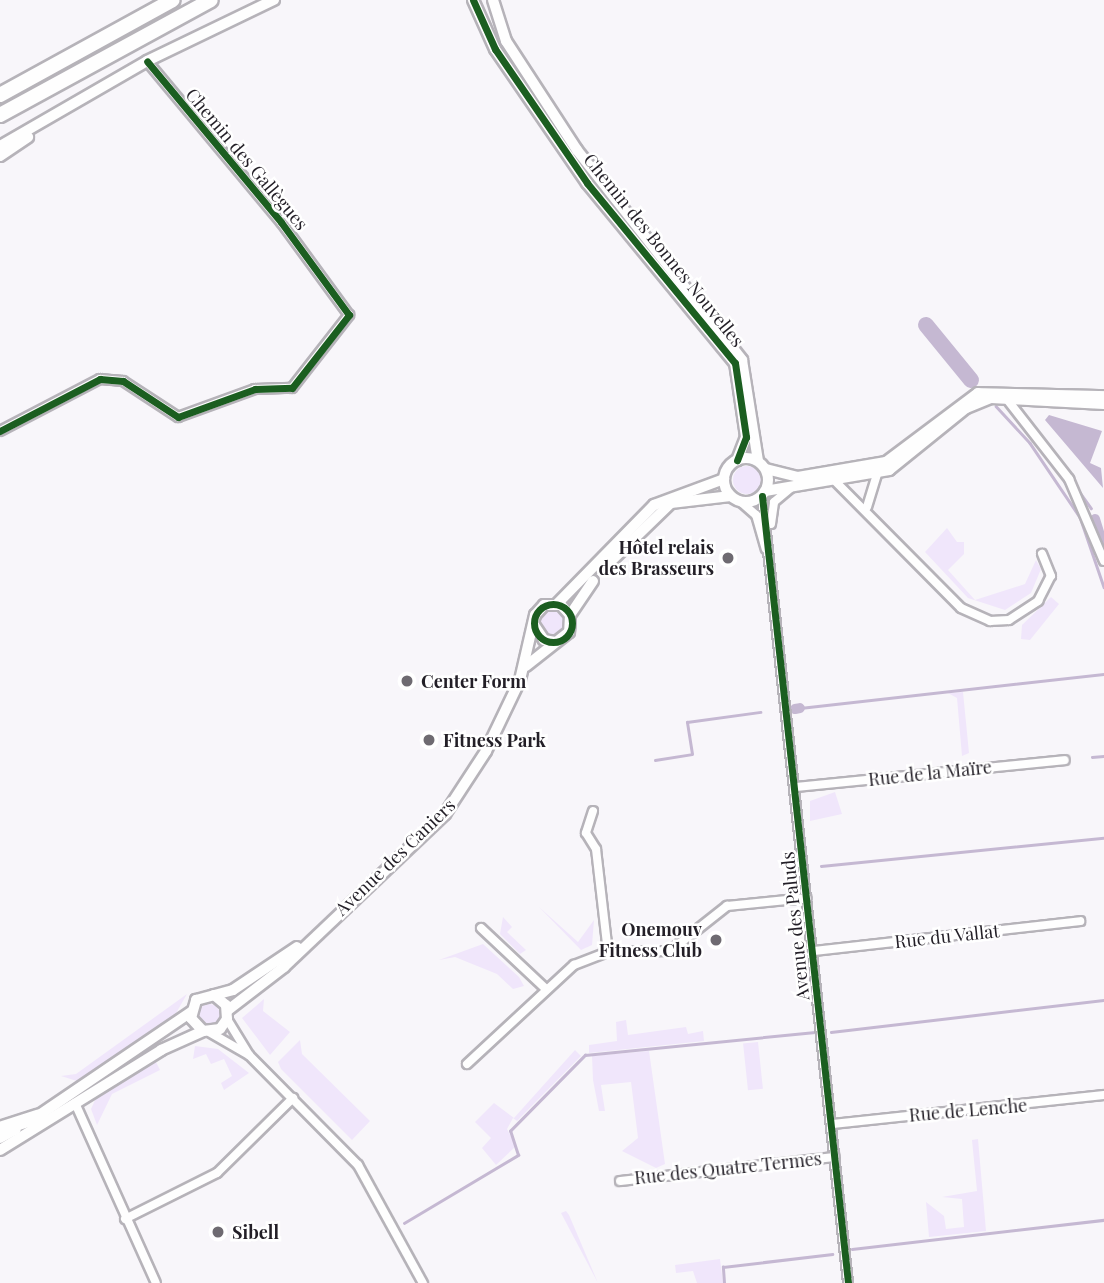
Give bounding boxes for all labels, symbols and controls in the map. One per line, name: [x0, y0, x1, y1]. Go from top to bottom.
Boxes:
street label: Chemin des Gallègues: [181, 84, 313, 234]
street label: Chemin des Bonnes Nouvelles: [579, 149, 749, 351]
place label: Hôtel relais des Brasseurs: [599, 537, 714, 580]
marker: Hôtel relais des Brasseurs: [720, 550, 736, 566]
place label: Center Form: [421, 670, 527, 692]
marker: Center Form: [399, 673, 415, 689]
place label: Fitness Park: [443, 729, 546, 751]
marker: Fitness Park: [421, 732, 437, 748]
street label: Rue de la Maïre: [867, 756, 993, 790]
street label: Avenue des Caniers: [330, 794, 460, 920]
street label: Avenue des Paluds: [776, 851, 814, 1001]
place label: Onemouv Fitness Club: [599, 919, 702, 962]
street label: Rue du Vallat: [893, 920, 1001, 952]
marker: Onemouv Fitness Club: [708, 932, 724, 948]
street label: Rue de Lenche: [908, 1094, 1028, 1126]
street label: Rue des Quatre Termes: [633, 1147, 823, 1189]
place label: Sibell: [232, 1221, 279, 1243]
marker: Sibell: [210, 1224, 226, 1240]

